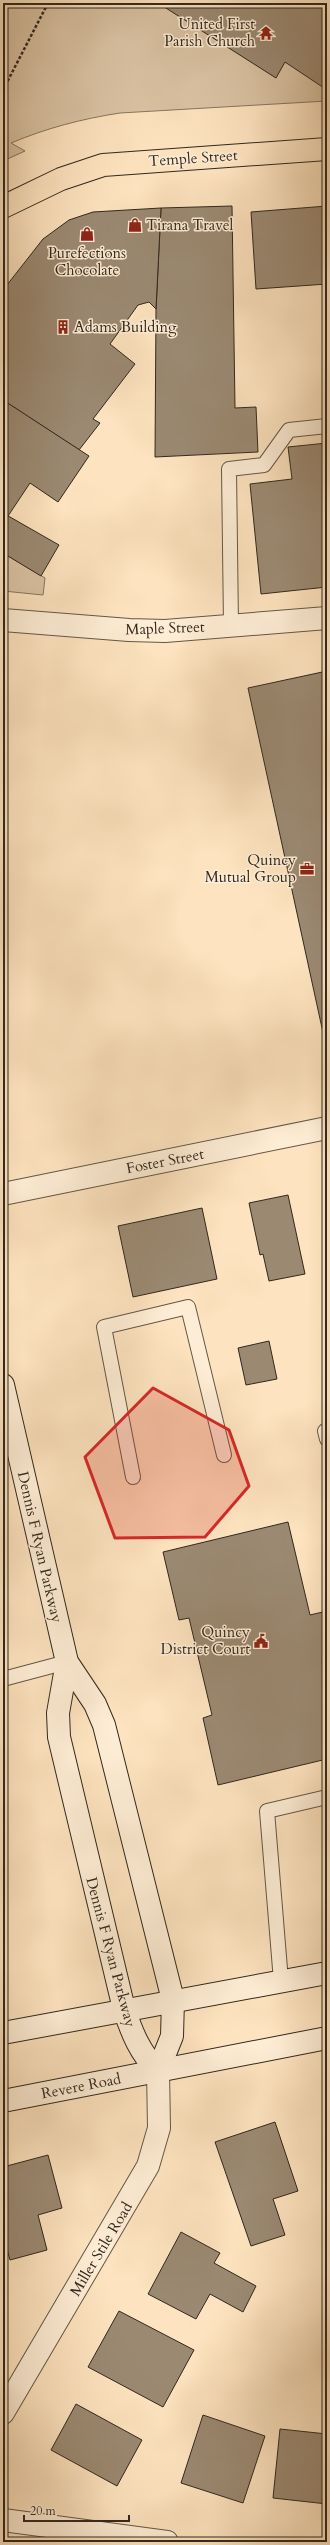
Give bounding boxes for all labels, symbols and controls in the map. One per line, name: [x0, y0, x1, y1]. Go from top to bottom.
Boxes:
place label: United First Parish Church: [164, 14, 256, 51]
temple icon: United First Parish Church: [258, 25, 274, 41]
street label: Temple Street: [148, 145, 238, 171]
place label: Tirana Travel: [146, 215, 234, 235]
shop icon: Tirana Travel: [127, 217, 143, 233]
shop icon: Purefections Chocolate: [79, 226, 95, 242]
place label: Purefections Chocolate: [48, 243, 126, 280]
place label: Adams Building: [74, 317, 177, 337]
building icon: Adams Building: [55, 319, 71, 335]
street label: Maple Street: [125, 617, 205, 639]
place label: Quincy Mutual Group: [205, 850, 296, 887]
office icon: Quincy Mutual Group: [299, 861, 315, 877]
street label: Foster Street: [124, 1144, 206, 1178]
street label: Dennis F Ryan Parkway: [13, 1469, 67, 1625]
place label: Quincy District Court: [161, 1622, 250, 1659]
public building icon: Quincy District Court: [253, 1633, 269, 1649]
street label: Dennis F Ryan Parkway: [81, 1875, 141, 2029]
street label: Revere Road: [39, 2068, 123, 2104]
street label: Miller Stile Road: [65, 2198, 137, 2300]
scale bar: [24, 2497, 129, 2523]
text: 20 m: [30, 2503, 57, 2519]

